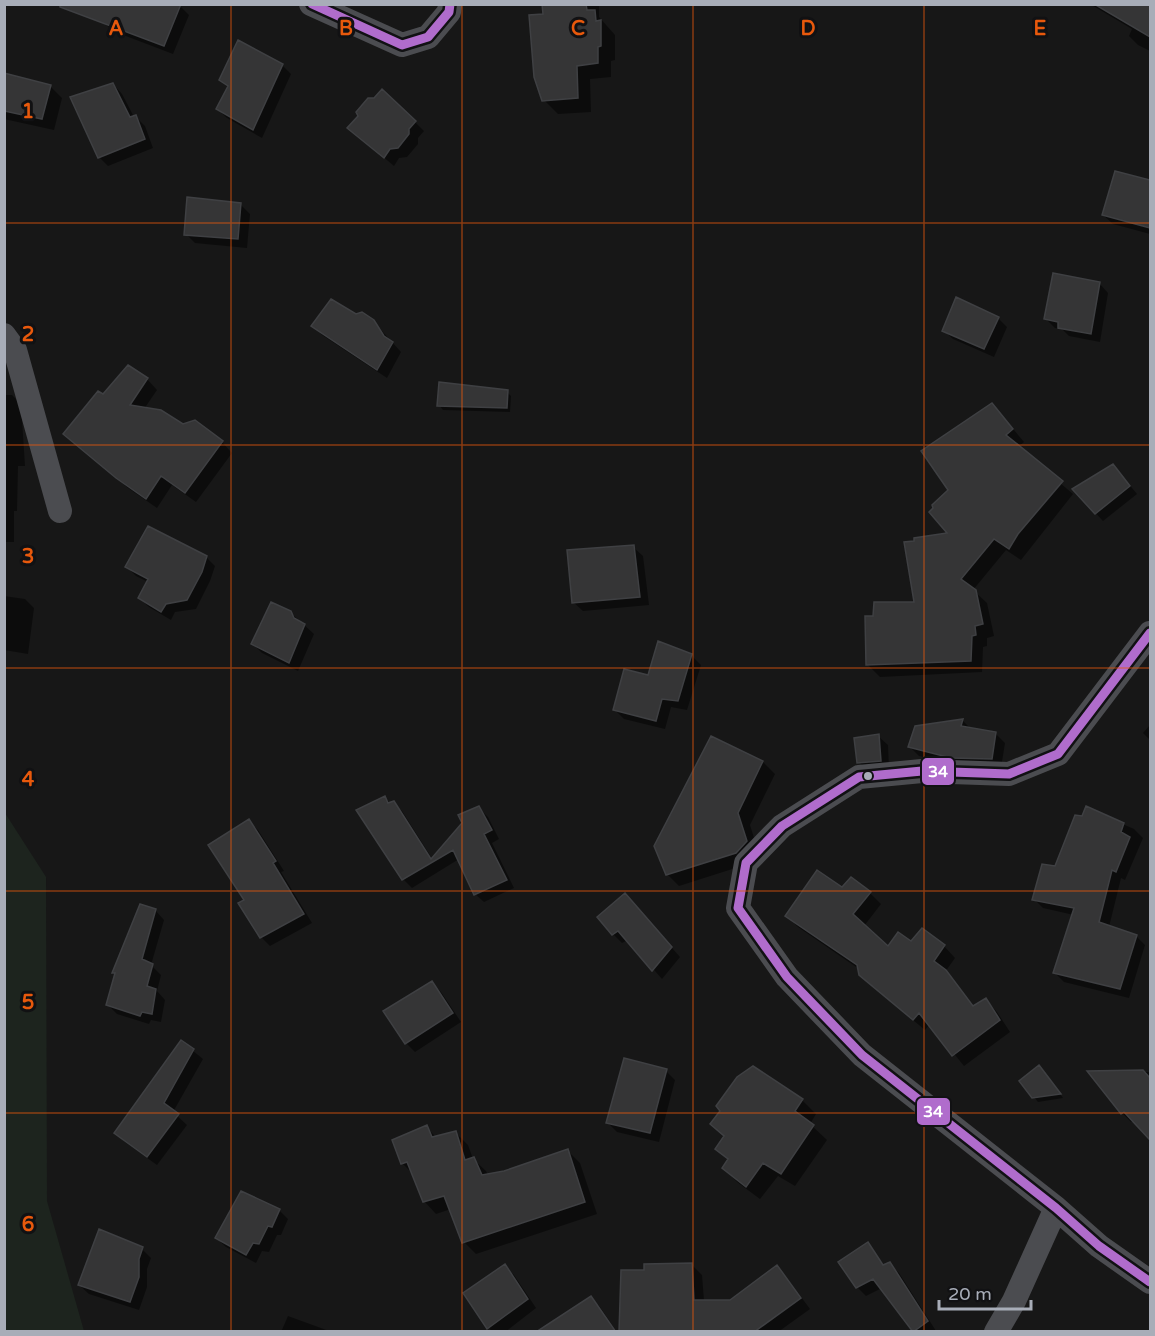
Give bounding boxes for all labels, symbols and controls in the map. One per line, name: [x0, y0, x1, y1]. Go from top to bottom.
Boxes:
text: A: [109, 17, 124, 41]
text: B: [339, 17, 353, 41]
text: C: [571, 17, 585, 41]
text: D: [800, 17, 816, 41]
text: E: [1034, 17, 1047, 41]
text: 1: [22, 100, 34, 124]
text: 2: [22, 323, 34, 347]
text: 3: [22, 545, 34, 569]
line badge: 34: [921, 757, 955, 786]
text: 34: [928, 762, 948, 782]
text: 4: [22, 768, 35, 792]
unlabelled marker: [862, 770, 874, 782]
text: 5: [22, 991, 34, 1015]
line badge: 34: [916, 1097, 951, 1126]
text: 34: [923, 1102, 943, 1122]
text: 6: [22, 1213, 34, 1237]
scale bar: [939, 1273, 1030, 1311]
text: 20 m: [948, 1283, 992, 1305]

